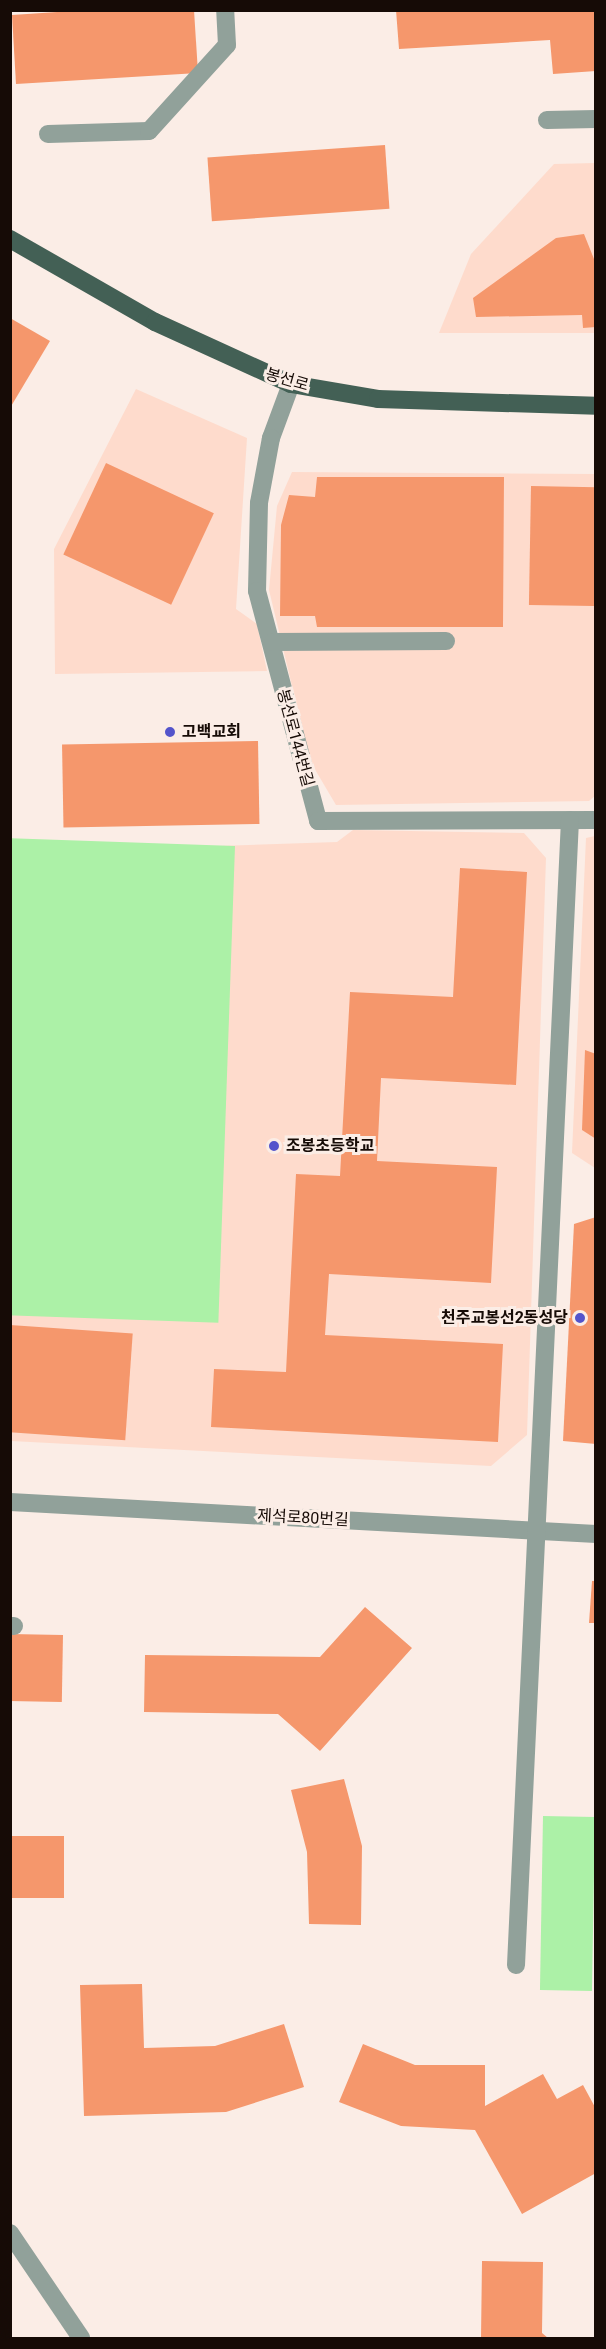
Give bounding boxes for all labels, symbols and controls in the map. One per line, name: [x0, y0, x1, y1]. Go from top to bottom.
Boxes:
street label: 봉선로: [263, 365, 311, 395]
street label: 봉선로144번길: [273, 687, 317, 789]
place label: 고백교회: [182, 722, 241, 742]
marker: 고백교회: [163, 725, 177, 739]
place label: 조봉초등학교: [286, 1136, 374, 1156]
marker: 조봉초등학교: [267, 1139, 281, 1153]
place label: 천주교봉선2동성당: [441, 1308, 568, 1328]
marker: 천주교봉선2동성당: [573, 1311, 587, 1325]
street label: 제석로80번길: [257, 1506, 349, 1530]

